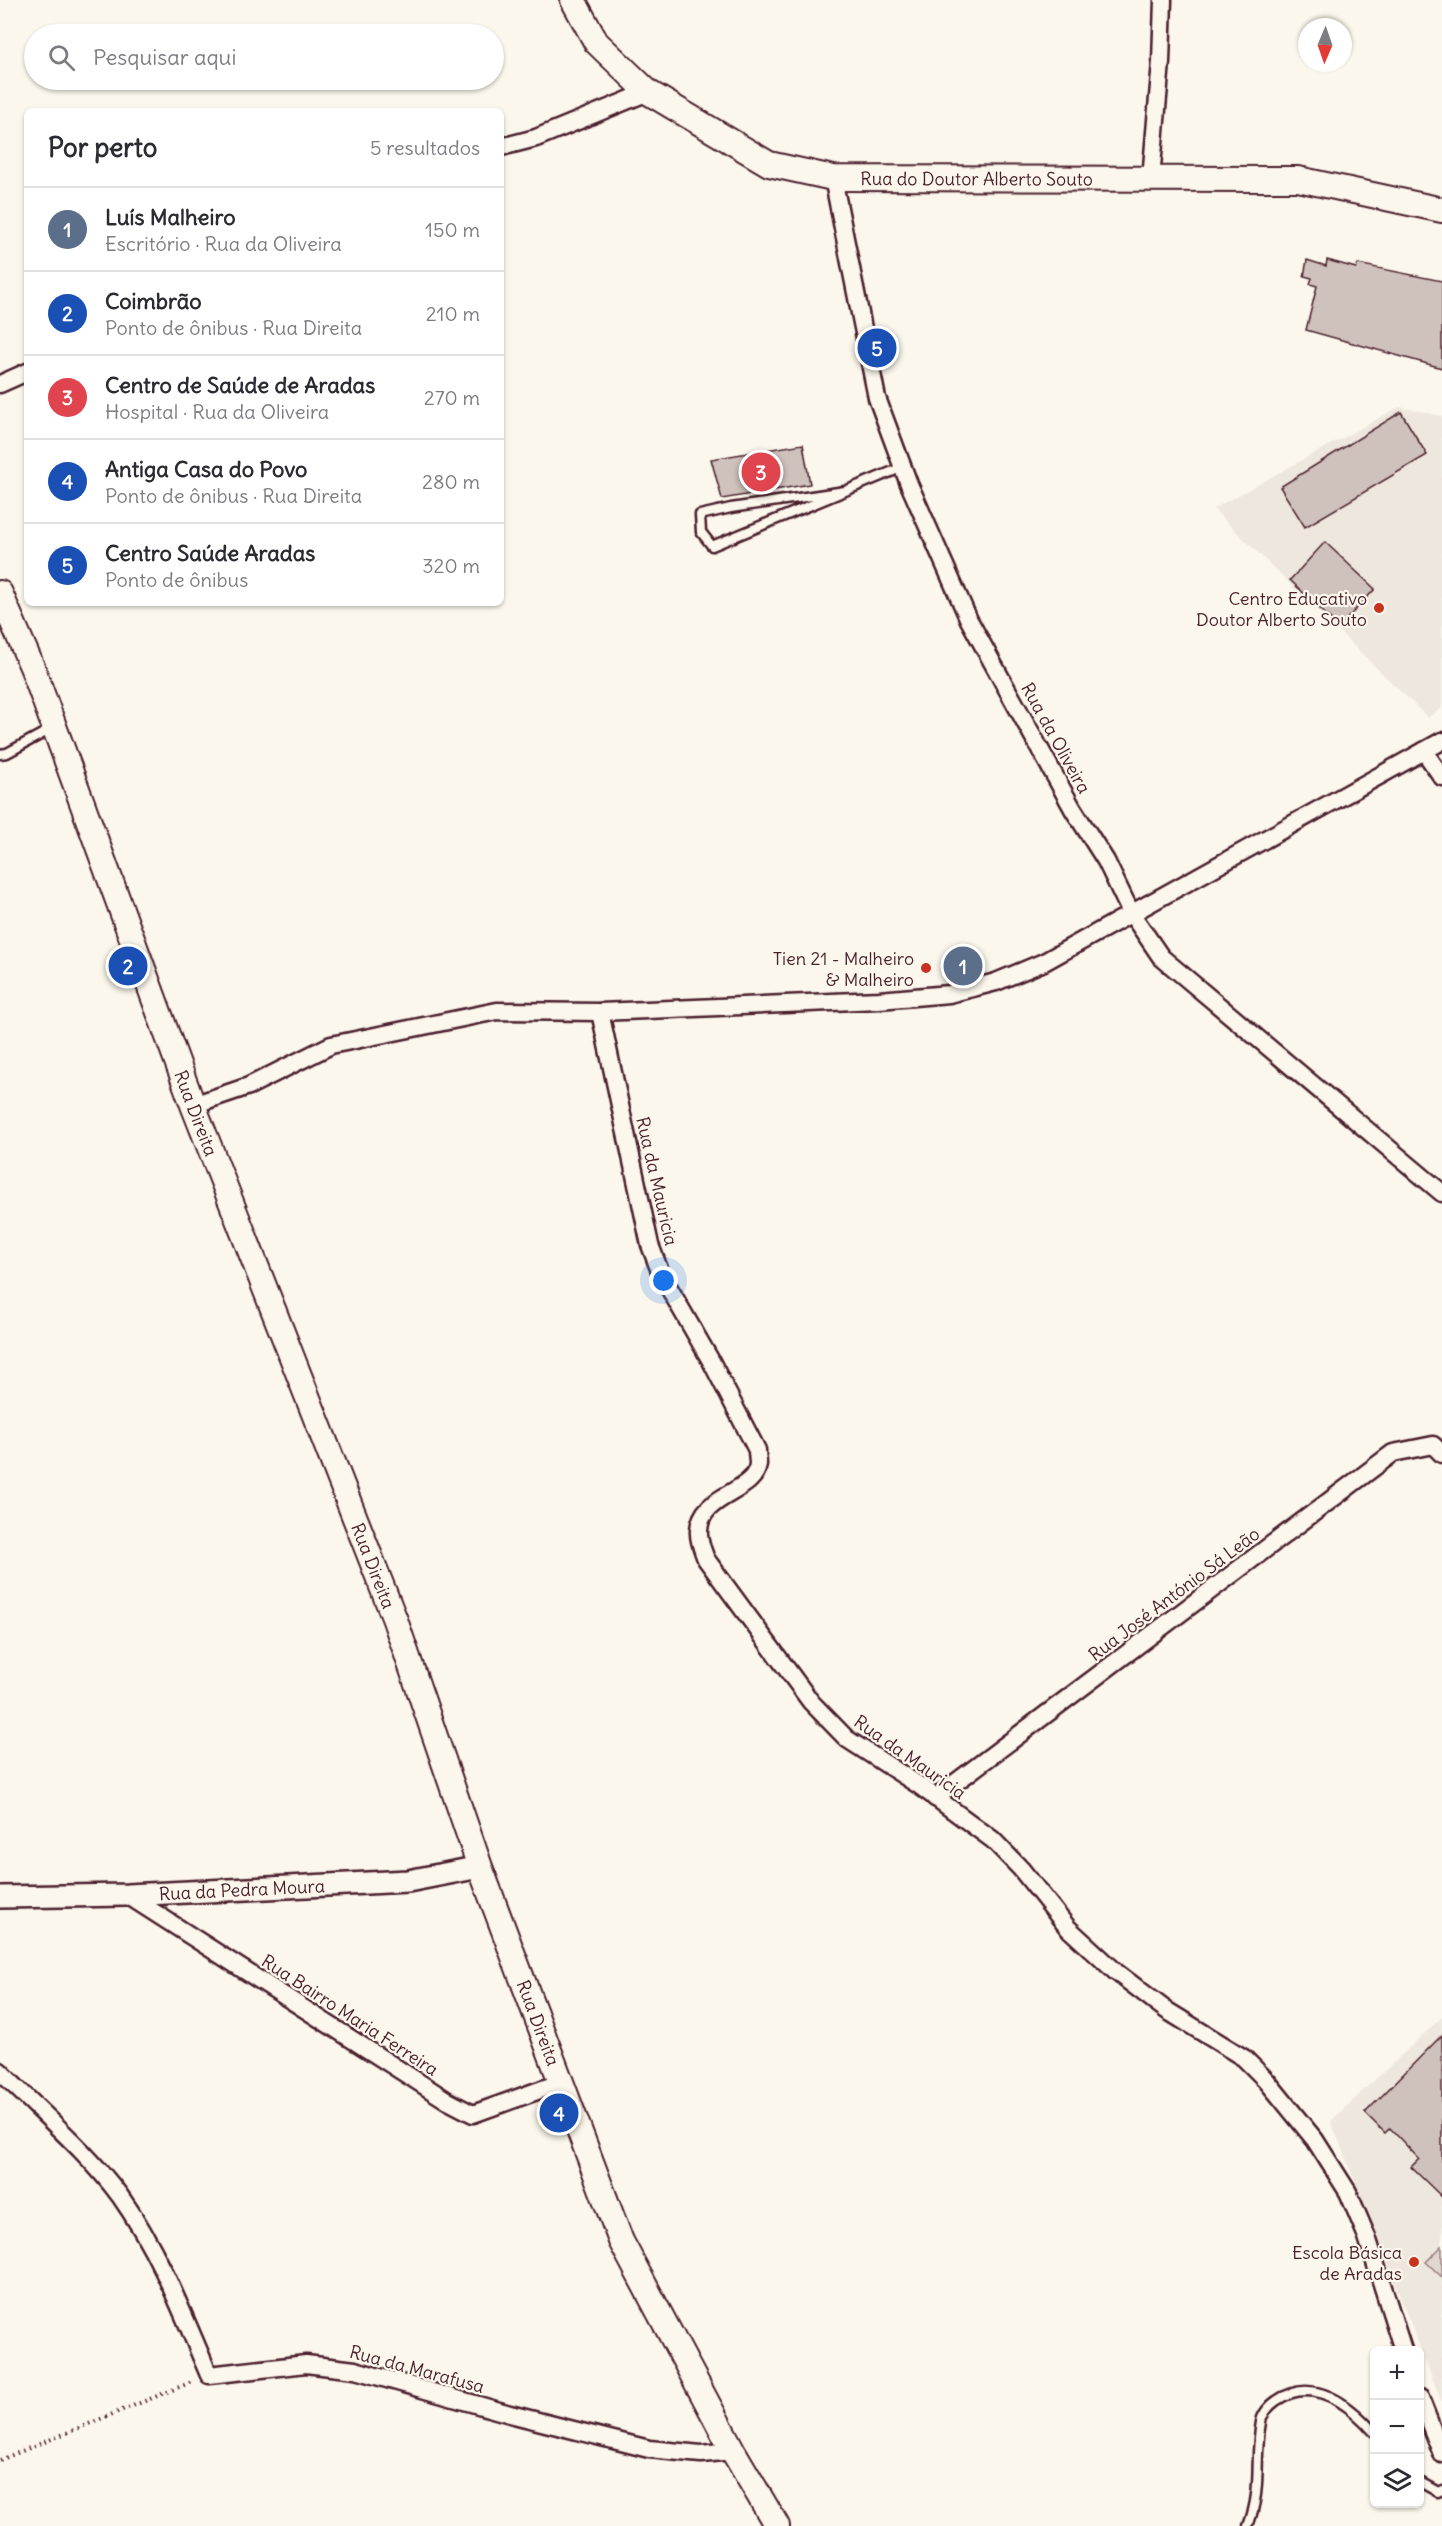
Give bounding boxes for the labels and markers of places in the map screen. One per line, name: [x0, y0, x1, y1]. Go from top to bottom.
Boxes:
pin: 5: [858, 326, 896, 370]
pin: 3: [742, 450, 780, 494]
place label: Centro Educativo Doutor Alberto Souto: [1196, 587, 1367, 631]
marker: Centro Educativo Doutor Alberto Souto: [1372, 601, 1386, 615]
pin: 2: [108, 944, 148, 988]
pin: 1: [944, 944, 982, 988]
place label: Tien 21 - Malheiro & Malheiro: [773, 947, 914, 991]
marker: Tien 21 - Malheiro & Malheiro: [919, 961, 933, 975]
pin: 4: [540, 2090, 578, 2136]
place label: Escola Básica de Aradas: [1292, 2241, 1402, 2285]
marker: Escola Básica de Aradas: [1407, 2255, 1421, 2269]

